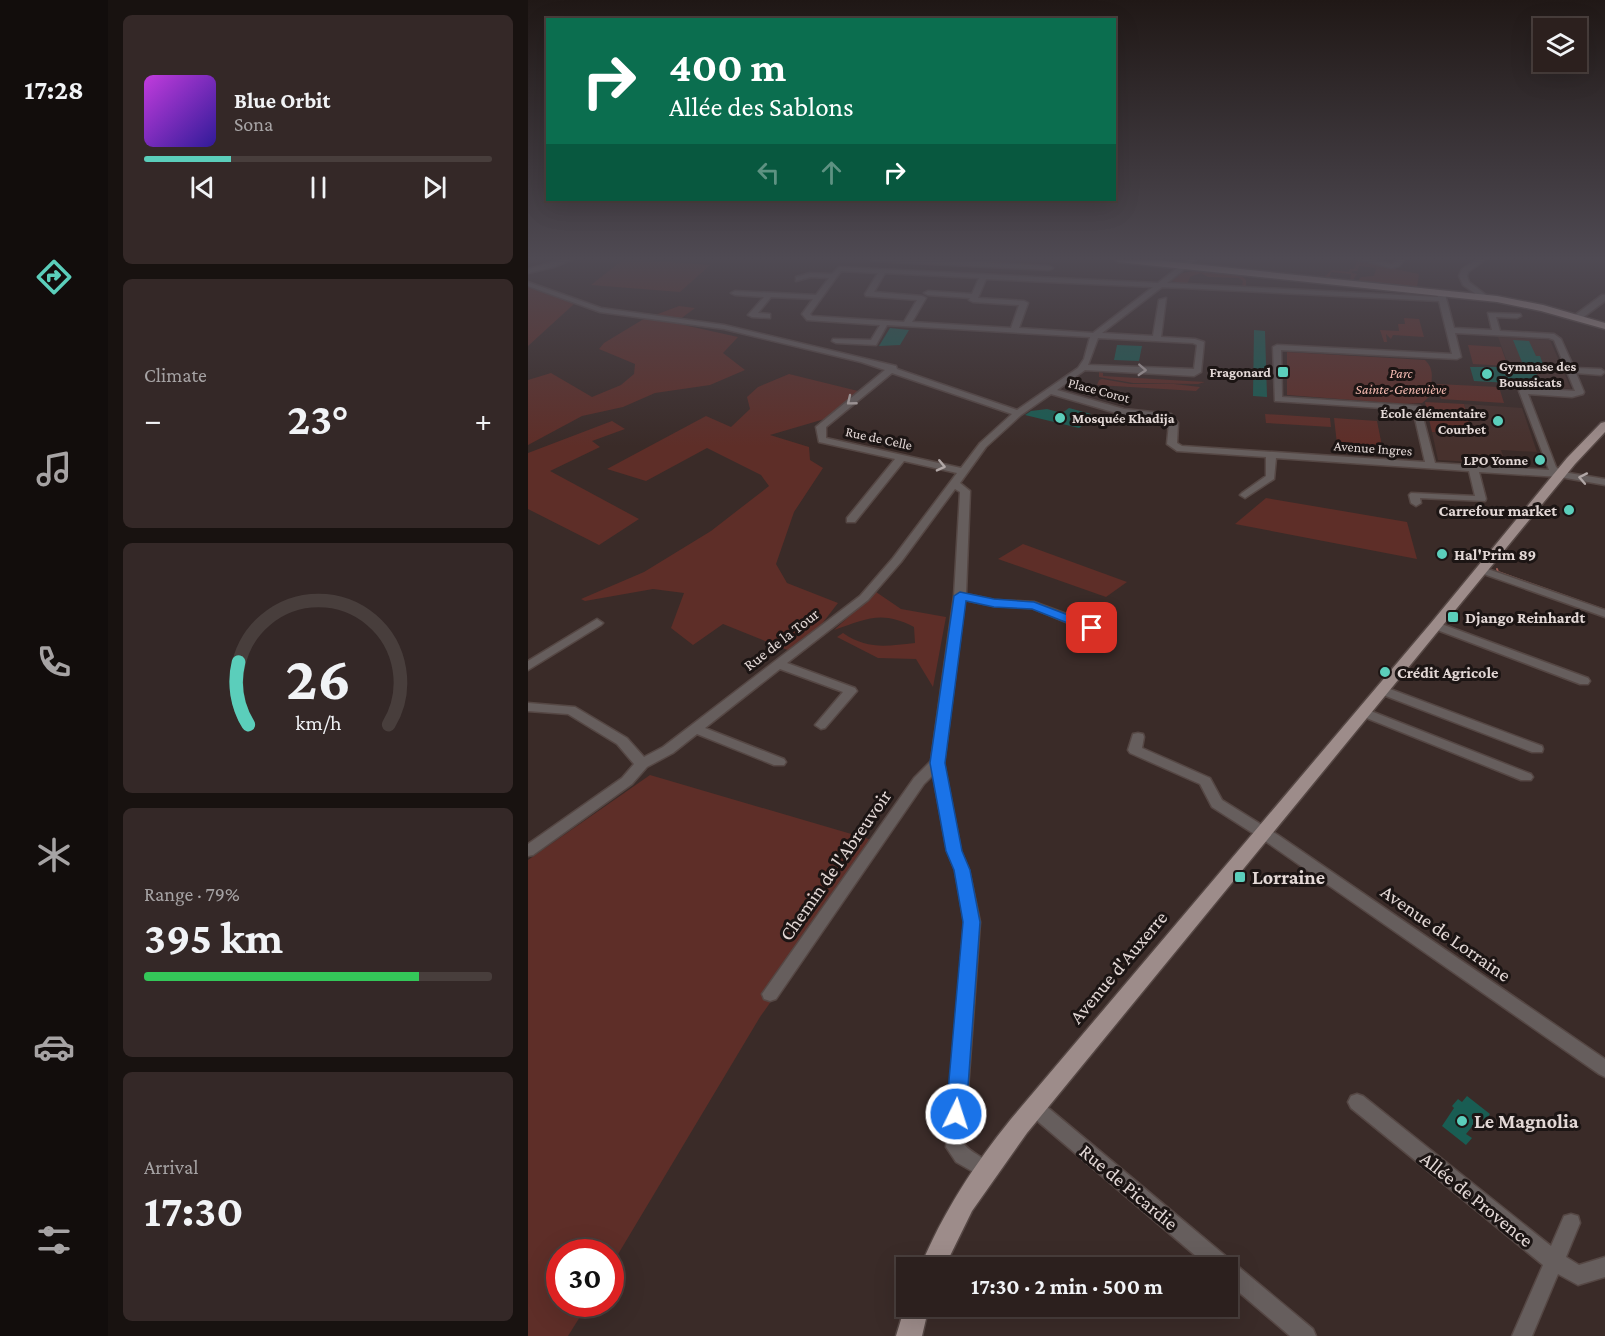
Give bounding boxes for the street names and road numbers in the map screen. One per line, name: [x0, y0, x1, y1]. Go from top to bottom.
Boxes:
street label: Place Corot: [1066, 374, 1132, 406]
street label: Rue de Celle: [844, 423, 914, 453]
street label: Avenue Ingres: [1333, 437, 1413, 459]
street label: Rue de la Tour: [740, 605, 822, 674]
street label: Chemin de l'Abreuvoir: [775, 785, 895, 945]
street label: Avenue de Lorraine: [1377, 880, 1515, 986]
street label: Avenue d'Auxerre: [1065, 906, 1172, 1028]
street label: Rue de Picardie: [1076, 1140, 1183, 1234]
street label: Allée de Provence: [1416, 1147, 1538, 1251]

